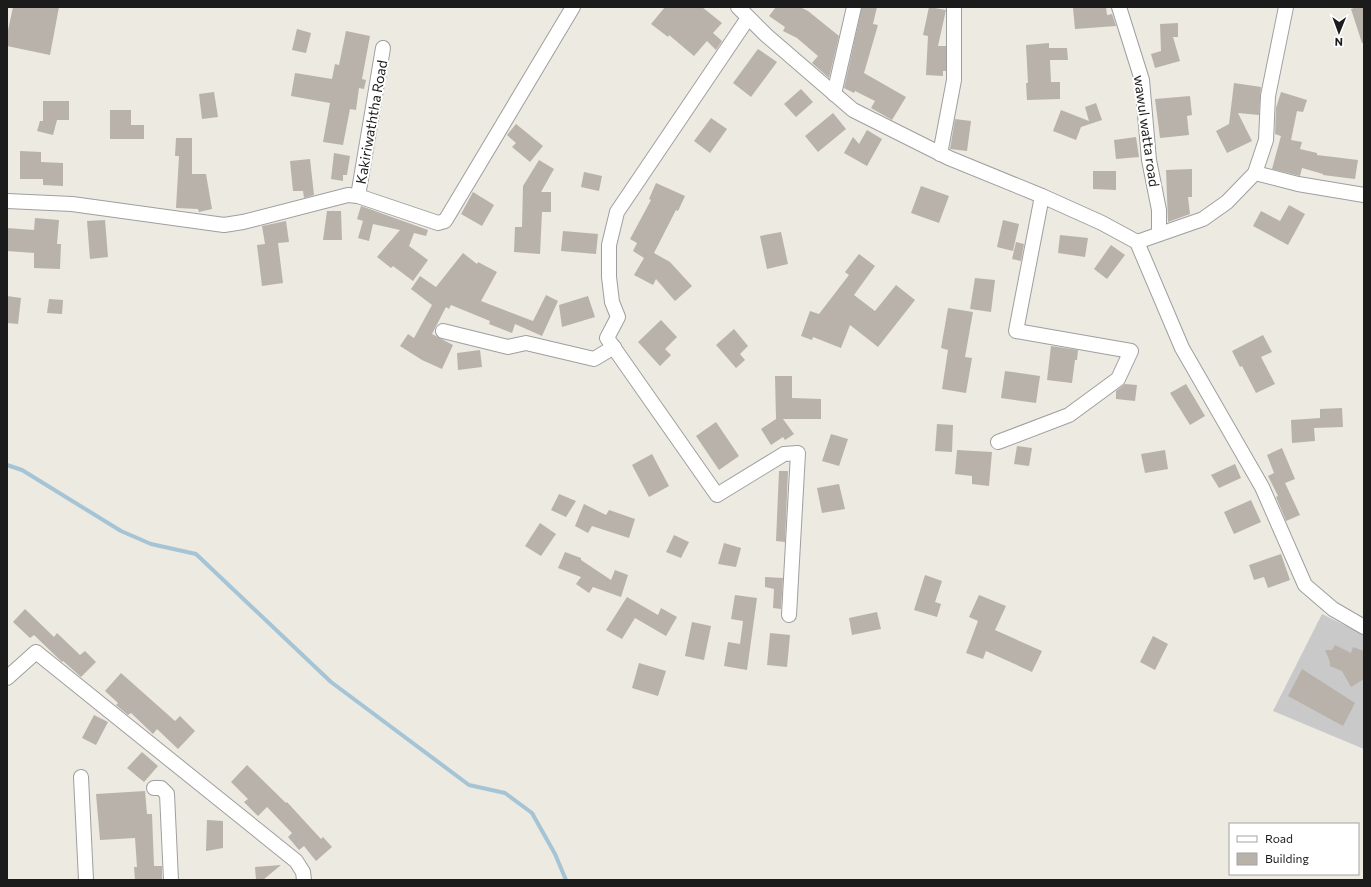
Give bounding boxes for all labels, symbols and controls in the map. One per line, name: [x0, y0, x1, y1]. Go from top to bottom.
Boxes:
north arrow: [1319, 12, 1359, 52]
text: N: [1335, 36, 1343, 49]
street label: Kakiriwaththa Road: [352, 59, 390, 185]
street label: wawul watta road: [1131, 74, 1163, 188]
legend: [1229, 823, 1359, 875]
text: Road: [1265, 831, 1293, 845]
text: Building: [1265, 851, 1309, 865]

